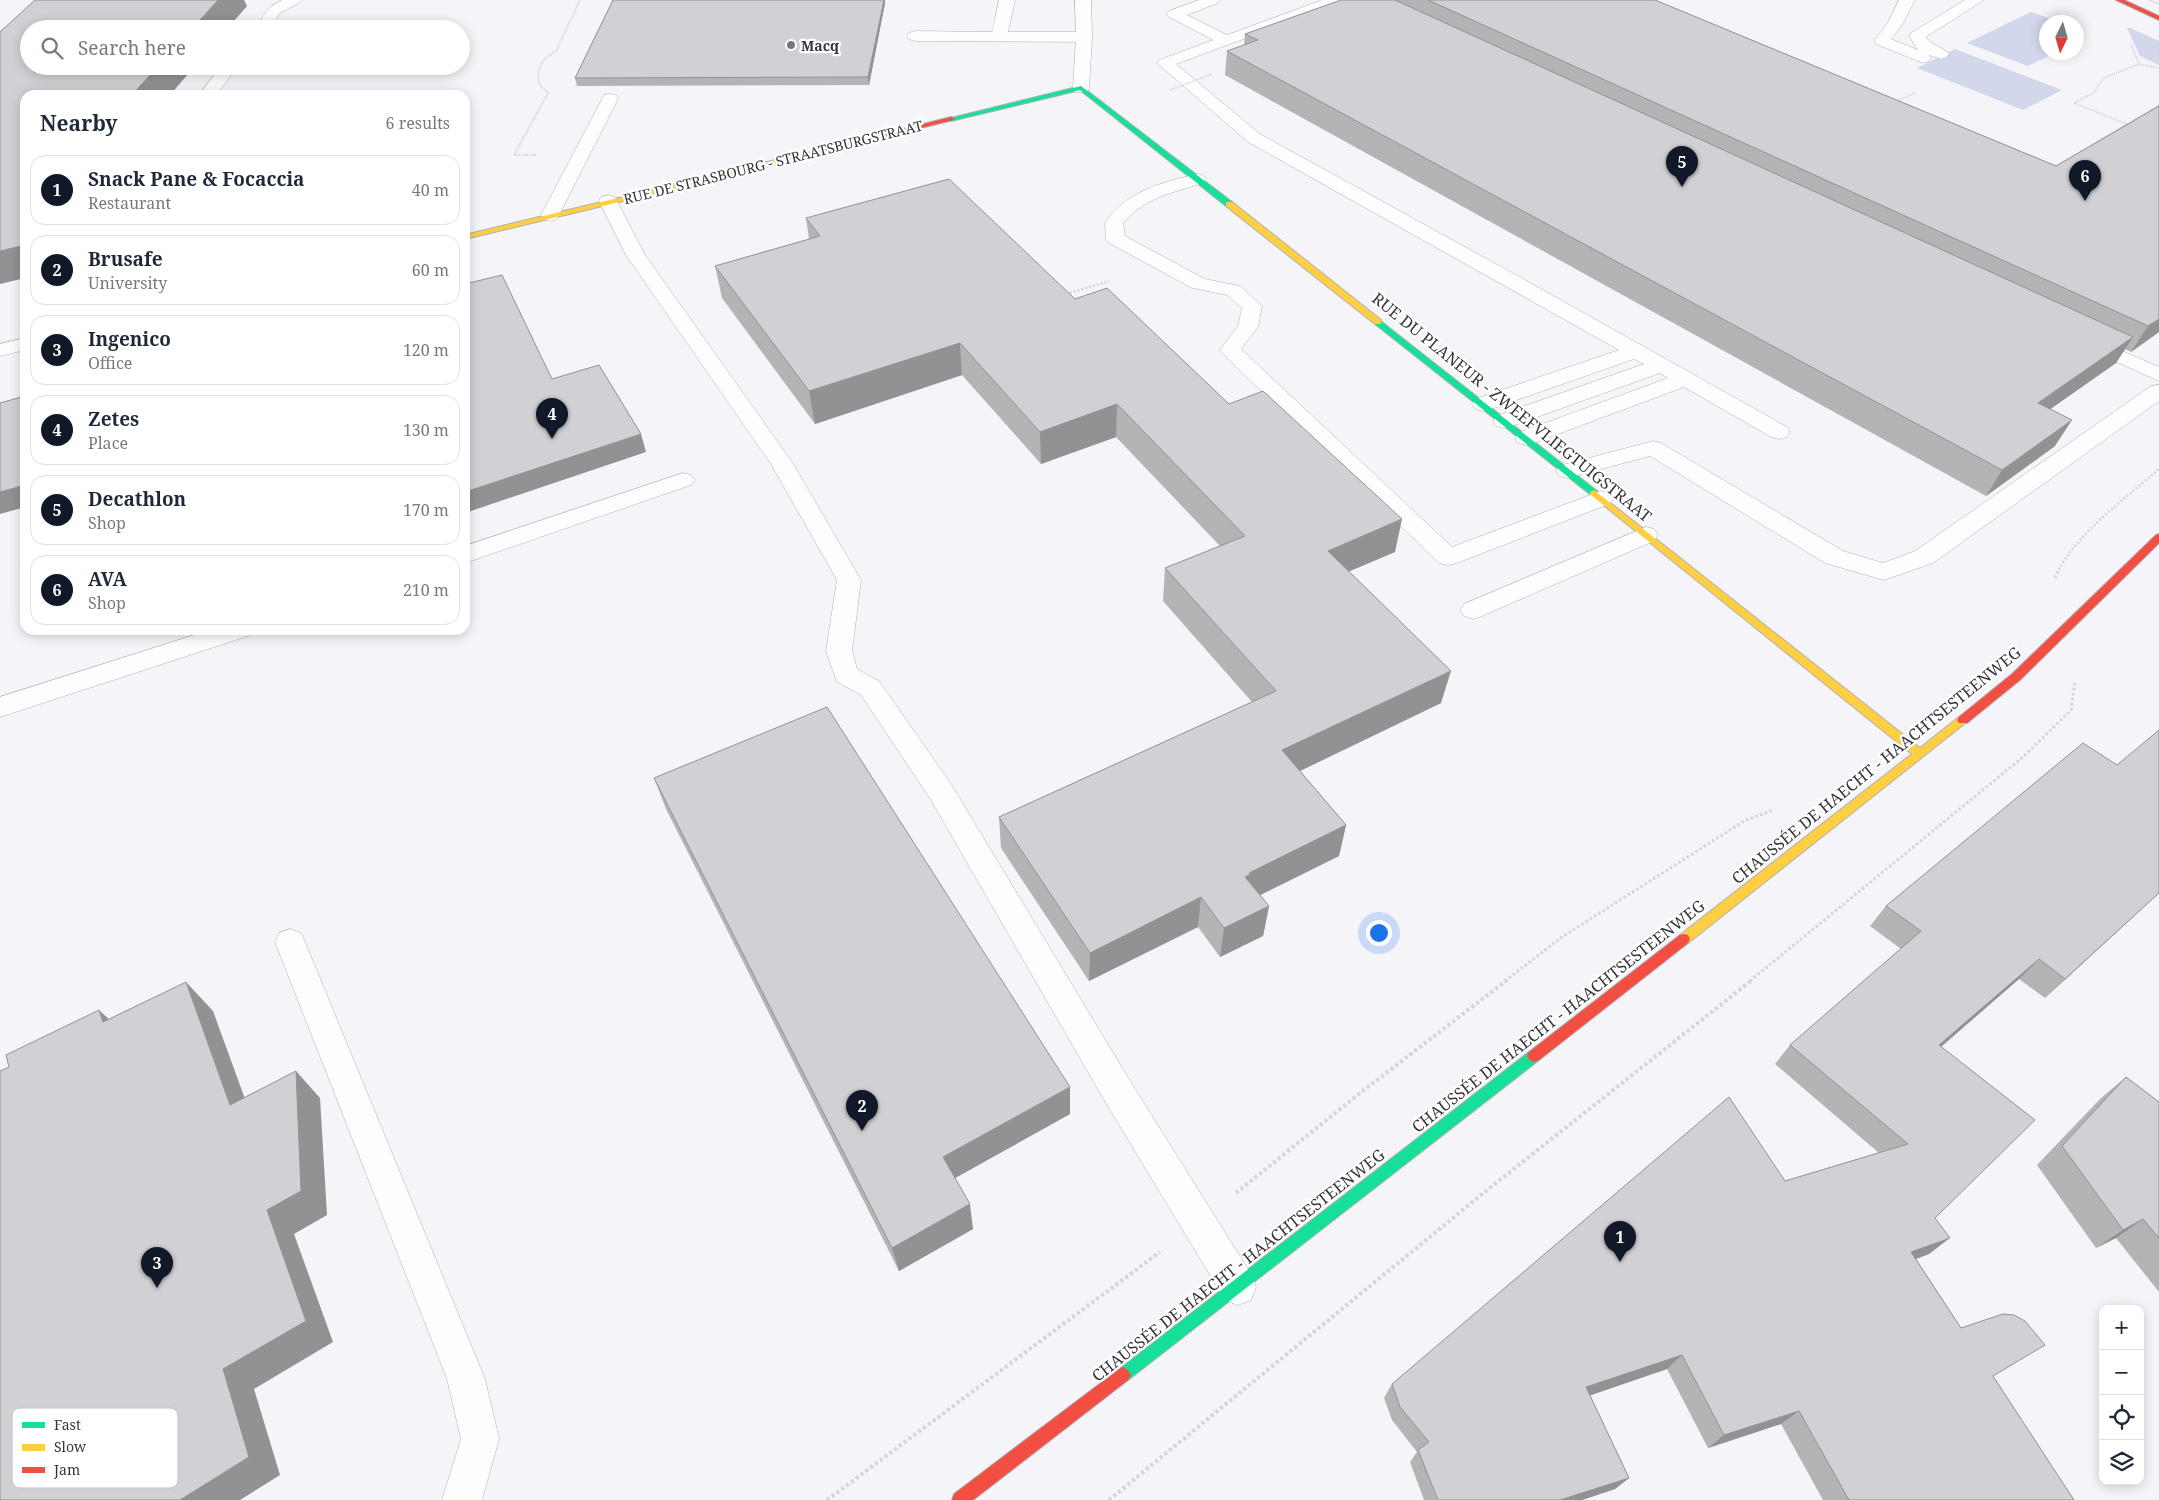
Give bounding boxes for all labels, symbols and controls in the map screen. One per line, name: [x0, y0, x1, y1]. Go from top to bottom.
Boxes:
north arrow: [2039, 15, 2084, 60]
search box: [20, 20, 470, 75]
icon: search: [38, 34, 66, 62]
text: Search here: [78, 35, 186, 61]
place label: Macq: [801, 36, 839, 55]
marker: Macq: [785, 39, 797, 51]
text: Nearby: [40, 109, 118, 137]
text: 6 results: [386, 112, 450, 134]
street label: RUE DE STRASBOURG - STRAATSBURGSTRAAT: [621, 115, 925, 208]
pin: 5: [1666, 146, 1698, 187]
pin: 6: [2069, 160, 2101, 201]
text: Snack Pane & Focaccia: [88, 166, 305, 192]
text: 1: [52, 179, 62, 201]
text: 40 m: [412, 179, 449, 201]
text: Restaurant: [88, 192, 171, 214]
text: Brusafe: [88, 246, 163, 272]
text: 2: [52, 259, 62, 281]
text: 60 m: [412, 259, 449, 281]
text: University: [88, 272, 167, 294]
street label: RUE DU PLANEUR - ZWEEFVLIEGTUIGSTRAAT: [1368, 287, 1656, 527]
text: Ingenico: [88, 326, 171, 352]
text: 3: [52, 339, 62, 361]
text: 120 m: [403, 339, 449, 361]
text: Office: [88, 352, 132, 374]
pin: 4: [536, 398, 568, 439]
text: Zetes: [88, 406, 139, 432]
text: 4: [52, 419, 62, 441]
text: 130 m: [403, 419, 449, 441]
text: Place: [88, 432, 128, 454]
text: Decathlon: [88, 486, 186, 512]
text: 5: [52, 499, 62, 521]
text: 170 m: [403, 499, 449, 521]
text: Shop: [88, 512, 126, 534]
text: AVA: [88, 566, 127, 592]
text: 6: [52, 579, 62, 601]
text: 210 m: [403, 579, 449, 601]
text: Shop: [88, 592, 126, 614]
street label: CHAUSSÉE DE HAECHT - HAACHTSESTEENWEG: [1727, 641, 2026, 889]
street label: CHAUSSÉE DE HAECHT - HAACHTSESTEENWEG: [1407, 894, 1709, 1137]
your location: [1366, 920, 1392, 946]
pin: 2: [846, 1090, 878, 1131]
street label: CHAUSSÉE DE HAECHT - HAACHTSESTEENWEG: [1087, 1143, 1389, 1386]
pin: 1: [1604, 1221, 1636, 1262]
pin: 3: [141, 1247, 173, 1288]
map controls: [2099, 1305, 2144, 1485]
button: +: [2099, 1305, 2144, 1350]
button: −: [2099, 1350, 2144, 1395]
button: locate: [2099, 1395, 2144, 1440]
legend: [12, 1408, 178, 1488]
text: Fast: [54, 1415, 81, 1434]
text: Slow: [54, 1437, 87, 1456]
button: layers: [2099, 1440, 2144, 1485]
text: Jam: [53, 1460, 80, 1479]

